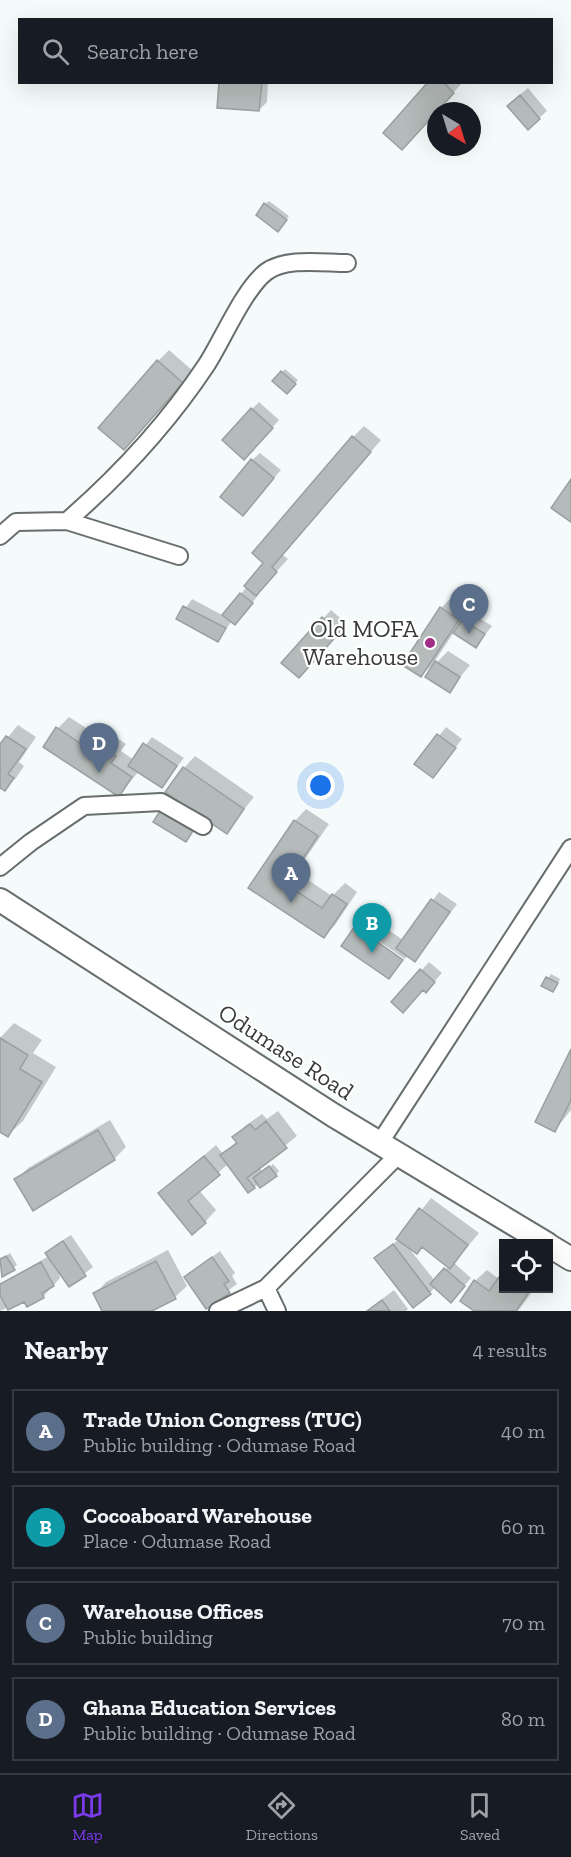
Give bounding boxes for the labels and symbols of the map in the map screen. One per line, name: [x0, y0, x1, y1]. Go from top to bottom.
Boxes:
north arrow: [427, 102, 481, 156]
pin: C: [450, 584, 488, 634]
place label: Old MOFA Warehouse: [303, 614, 418, 671]
marker: Old MOFA Warehouse: [423, 636, 437, 650]
pin: D: [80, 724, 118, 773]
your location: [306, 771, 335, 800]
pin: A: [272, 854, 310, 903]
pin: B: [352, 904, 392, 953]
street label: Odumase Road: [213, 997, 359, 1106]

